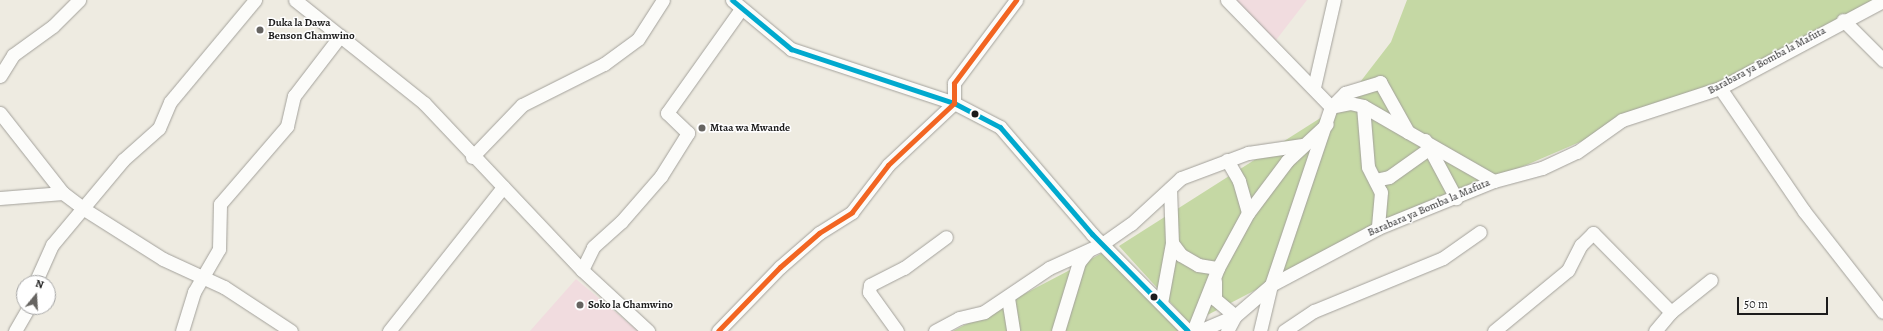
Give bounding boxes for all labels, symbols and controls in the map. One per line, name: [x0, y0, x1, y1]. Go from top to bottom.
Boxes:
place label: Duka la Dawa Benson Chamwino: [268, 17, 355, 43]
street label: Barabara ya Bomba la Mafuta: [1706, 24, 1828, 98]
marker: Duka la Dawa Benson Chamwino: [255, 25, 265, 35]
unlabelled marker: [970, 109, 980, 119]
place label: Mtaa wa Mwande: [710, 121, 790, 135]
marker: Mtaa wa Mwande: [697, 123, 707, 133]
street label: Barabara ya Bomba la Mafuta: [1366, 176, 1492, 240]
north arrow: [16, 275, 56, 315]
text: N: [33, 276, 46, 292]
scale bar: [1739, 289, 1830, 315]
unlabelled marker: [1149, 292, 1159, 302]
text: 50 m: [1744, 296, 1768, 312]
place label: Soko la Chamwino: [588, 298, 673, 312]
marker: Soko la Chamwino: [575, 300, 585, 310]

